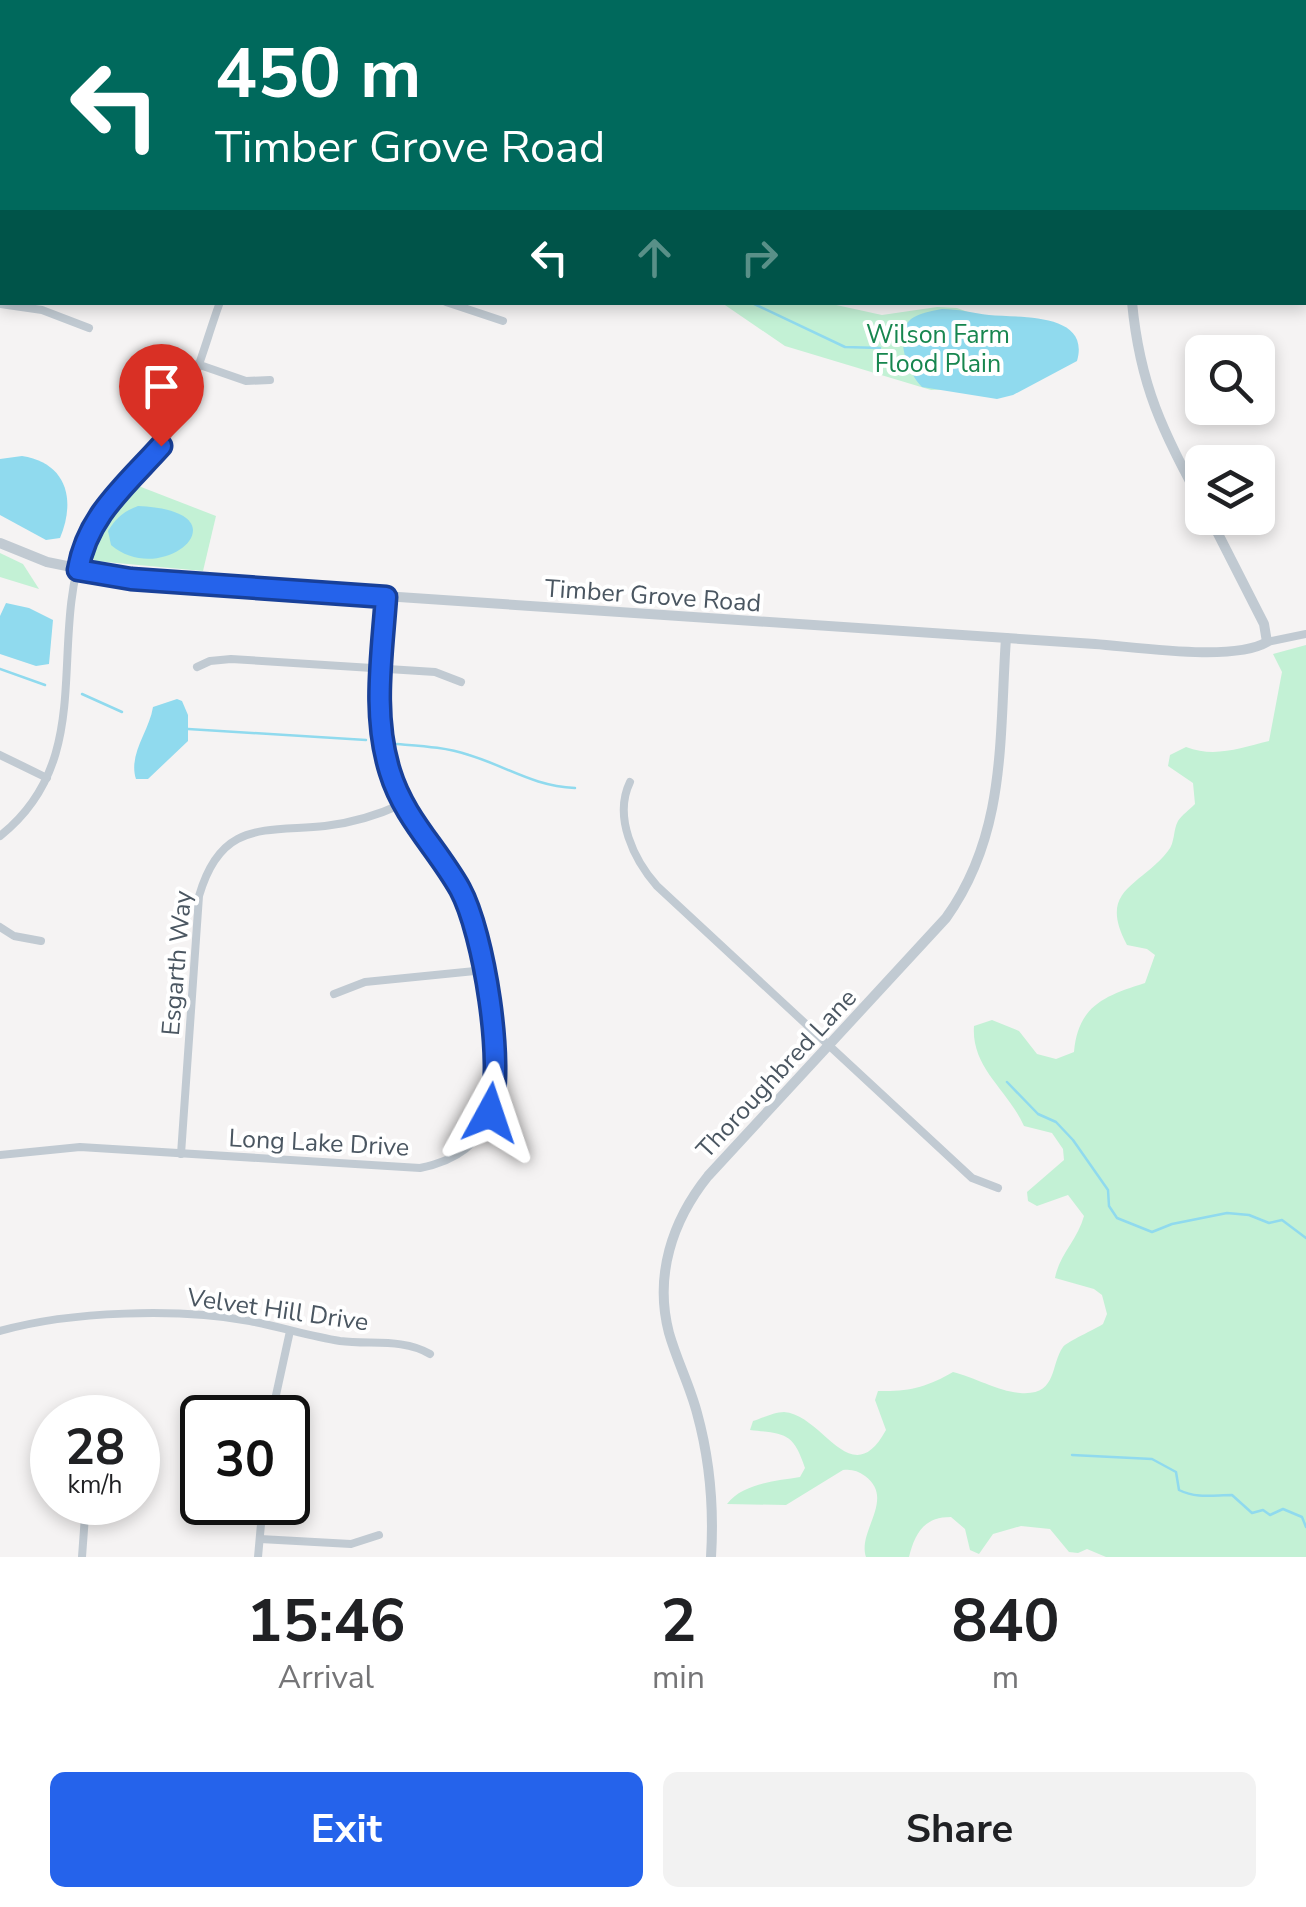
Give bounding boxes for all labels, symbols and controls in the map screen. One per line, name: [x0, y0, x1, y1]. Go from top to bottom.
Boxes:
text: 450 m: [215, 26, 421, 122]
icon: left: [50, 40, 180, 170]
text: Timber Grove Road: [215, 117, 605, 178]
icon: left: [522, 230, 577, 285]
icon: ahead: [627, 230, 682, 285]
icon: right: [732, 230, 787, 285]
park label: Wilson Farm Flood Plain: [866, 318, 1010, 381]
map controls: [1185, 335, 1275, 535]
button: search: [1185, 335, 1275, 425]
pin: [119, 344, 204, 447]
icon: arrive: [134, 359, 189, 414]
button: layers: [1185, 445, 1275, 535]
street label: Timber Grove Road: [544, 571, 762, 621]
street label: Esgarth Way: [154, 889, 200, 1037]
street label: Thoroughbred Lane: [689, 981, 864, 1166]
position arrow: [438, 1061, 542, 1165]
street label: Long Lake Drive: [228, 1121, 410, 1165]
street label: Velvet Hill Drive: [184, 1280, 371, 1340]
speed limit sign: 30: [180, 1395, 310, 1525]
text: 28: [65, 1413, 125, 1482]
text: km/h: [67, 1468, 123, 1502]
text: 15:46: [247, 1580, 405, 1662]
text: 2: [660, 1580, 696, 1662]
text: 840: [951, 1580, 1059, 1662]
text: Arrival: [278, 1656, 374, 1699]
text: min: [652, 1656, 705, 1699]
text: m: [992, 1656, 1019, 1699]
button: Exit: [50, 1772, 643, 1887]
button: Share: [663, 1772, 1256, 1887]

